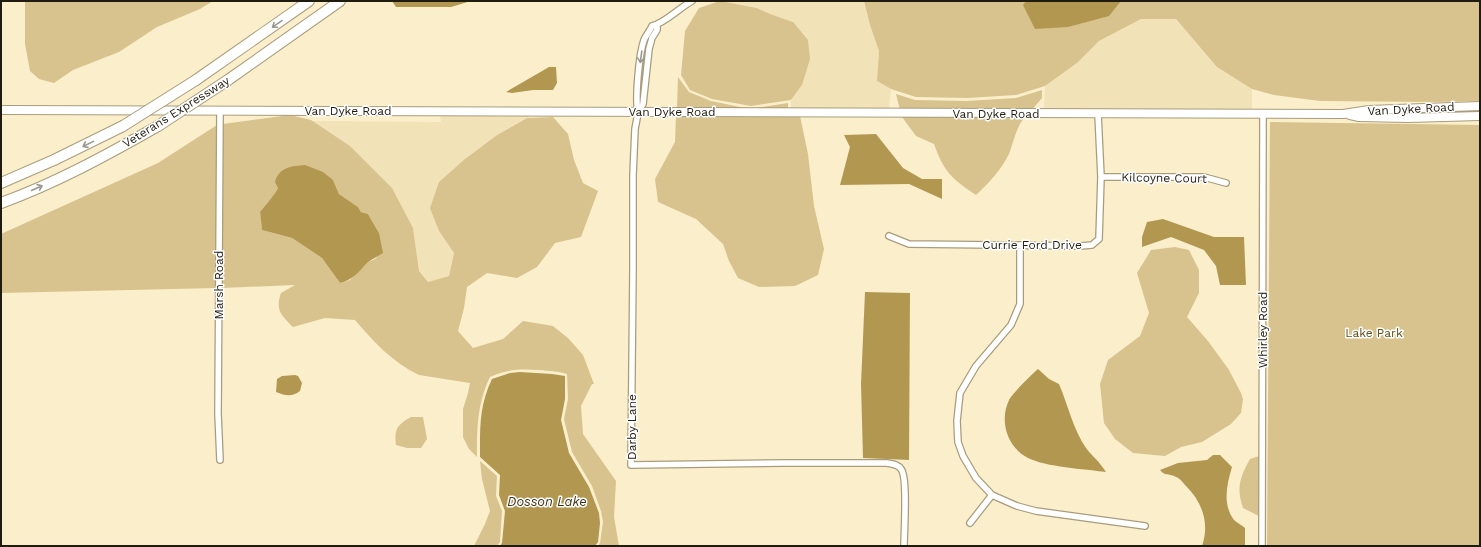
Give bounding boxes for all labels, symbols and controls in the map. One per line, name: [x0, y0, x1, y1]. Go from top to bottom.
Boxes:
one-way arrow: [272, 20, 283, 28]
one-way arrow: [637, 50, 645, 63]
street label: Veterans Expressway: [120, 73, 233, 151]
street label: Van Dyke Road: [1367, 100, 1455, 118]
street label: Van Dyke Road: [304, 104, 392, 118]
street label: Van Dyke Road: [628, 105, 716, 119]
street label: Van Dyke Road: [952, 107, 1040, 121]
one-way arrow: [82, 141, 94, 148]
street label: Kilcoyne Court: [1121, 170, 1207, 186]
one-way arrow: [31, 184, 43, 191]
street label: Currie Ford Drive: [982, 238, 1082, 252]
street label: Marsh Road: [212, 251, 226, 319]
street label: Whirley Road: [1256, 292, 1270, 368]
park label: Lake Park: [1345, 326, 1403, 340]
street label: Darby Lane: [625, 394, 639, 460]
water label: Dosson Lake: [507, 494, 587, 509]

